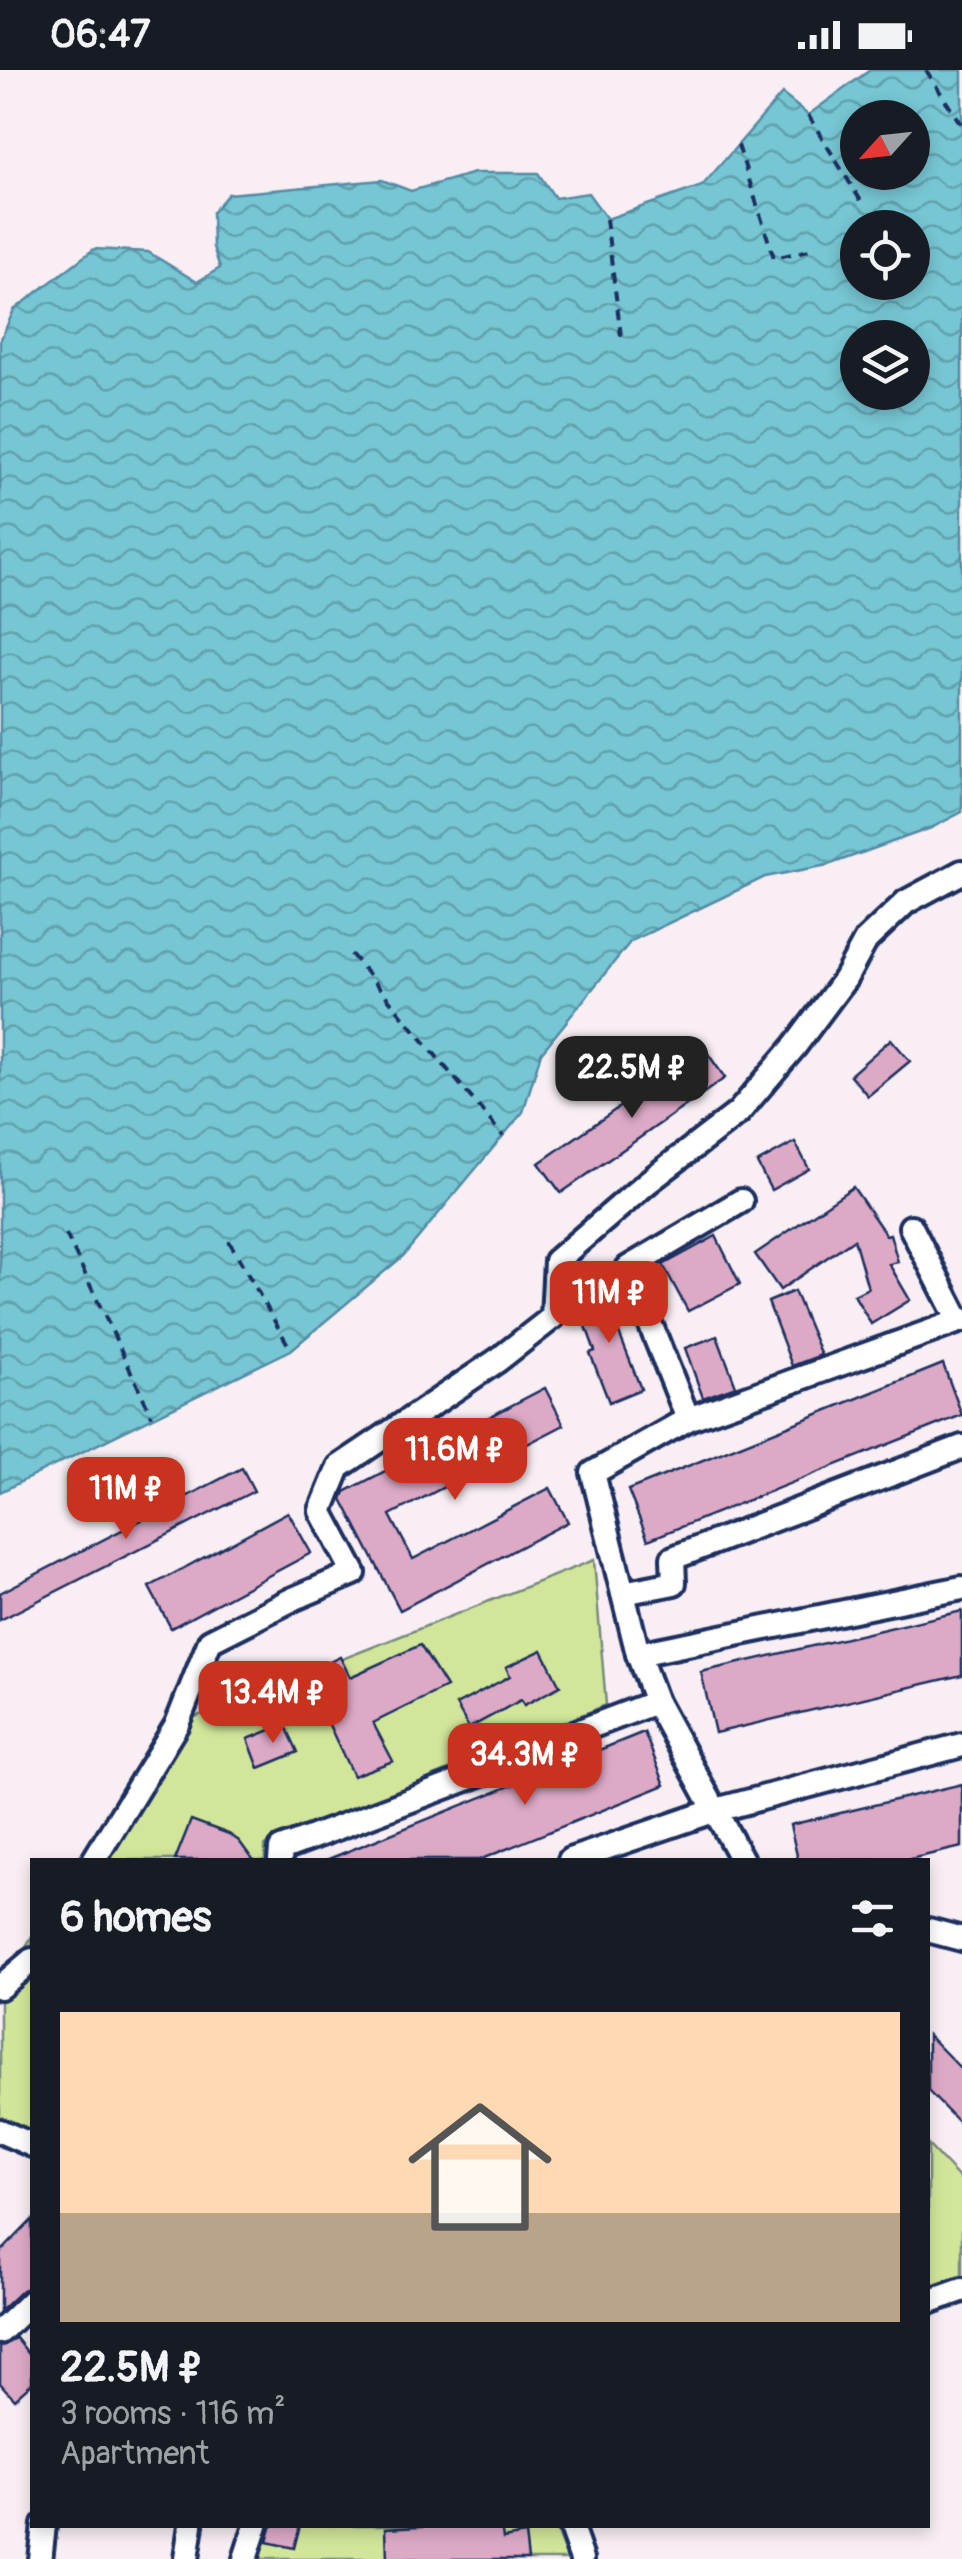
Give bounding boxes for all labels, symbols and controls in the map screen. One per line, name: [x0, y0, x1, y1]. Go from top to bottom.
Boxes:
text: 06:47: [50, 11, 150, 59]
north arrow: [840, 100, 930, 190]
map controls: [840, 100, 930, 410]
button: locate: [840, 210, 930, 300]
button: layers: [840, 320, 930, 410]
pin: 22.5M ₽: [540, 1036, 724, 1121]
text: 22.5M ₽: [577, 1048, 687, 1088]
pin: 11M ₽: [539, 1261, 679, 1346]
text: 11M ₽: [572, 1273, 646, 1313]
pin: 11.6M ₽: [363, 1418, 547, 1503]
text: 11.6M ₽: [405, 1430, 505, 1470]
pin: 11M ₽: [56, 1457, 196, 1542]
text: 11M ₽: [89, 1469, 163, 1509]
pin: 13.4M ₽: [181, 1661, 365, 1746]
text: 13.4M ₽: [220, 1673, 326, 1713]
pin: 34.3M ₽: [433, 1723, 617, 1808]
text: 34.3M ₽: [470, 1735, 580, 1775]
icon: filters: [845, 1891, 900, 1946]
text: 6 homes: [60, 1892, 211, 1944]
icon: home: [390, 2077, 570, 2257]
text: 22.5M ₽: [60, 2342, 203, 2394]
text: 3 rooms · 116 m²: [60, 2394, 285, 2434]
text: Apartment: [60, 2434, 209, 2474]

